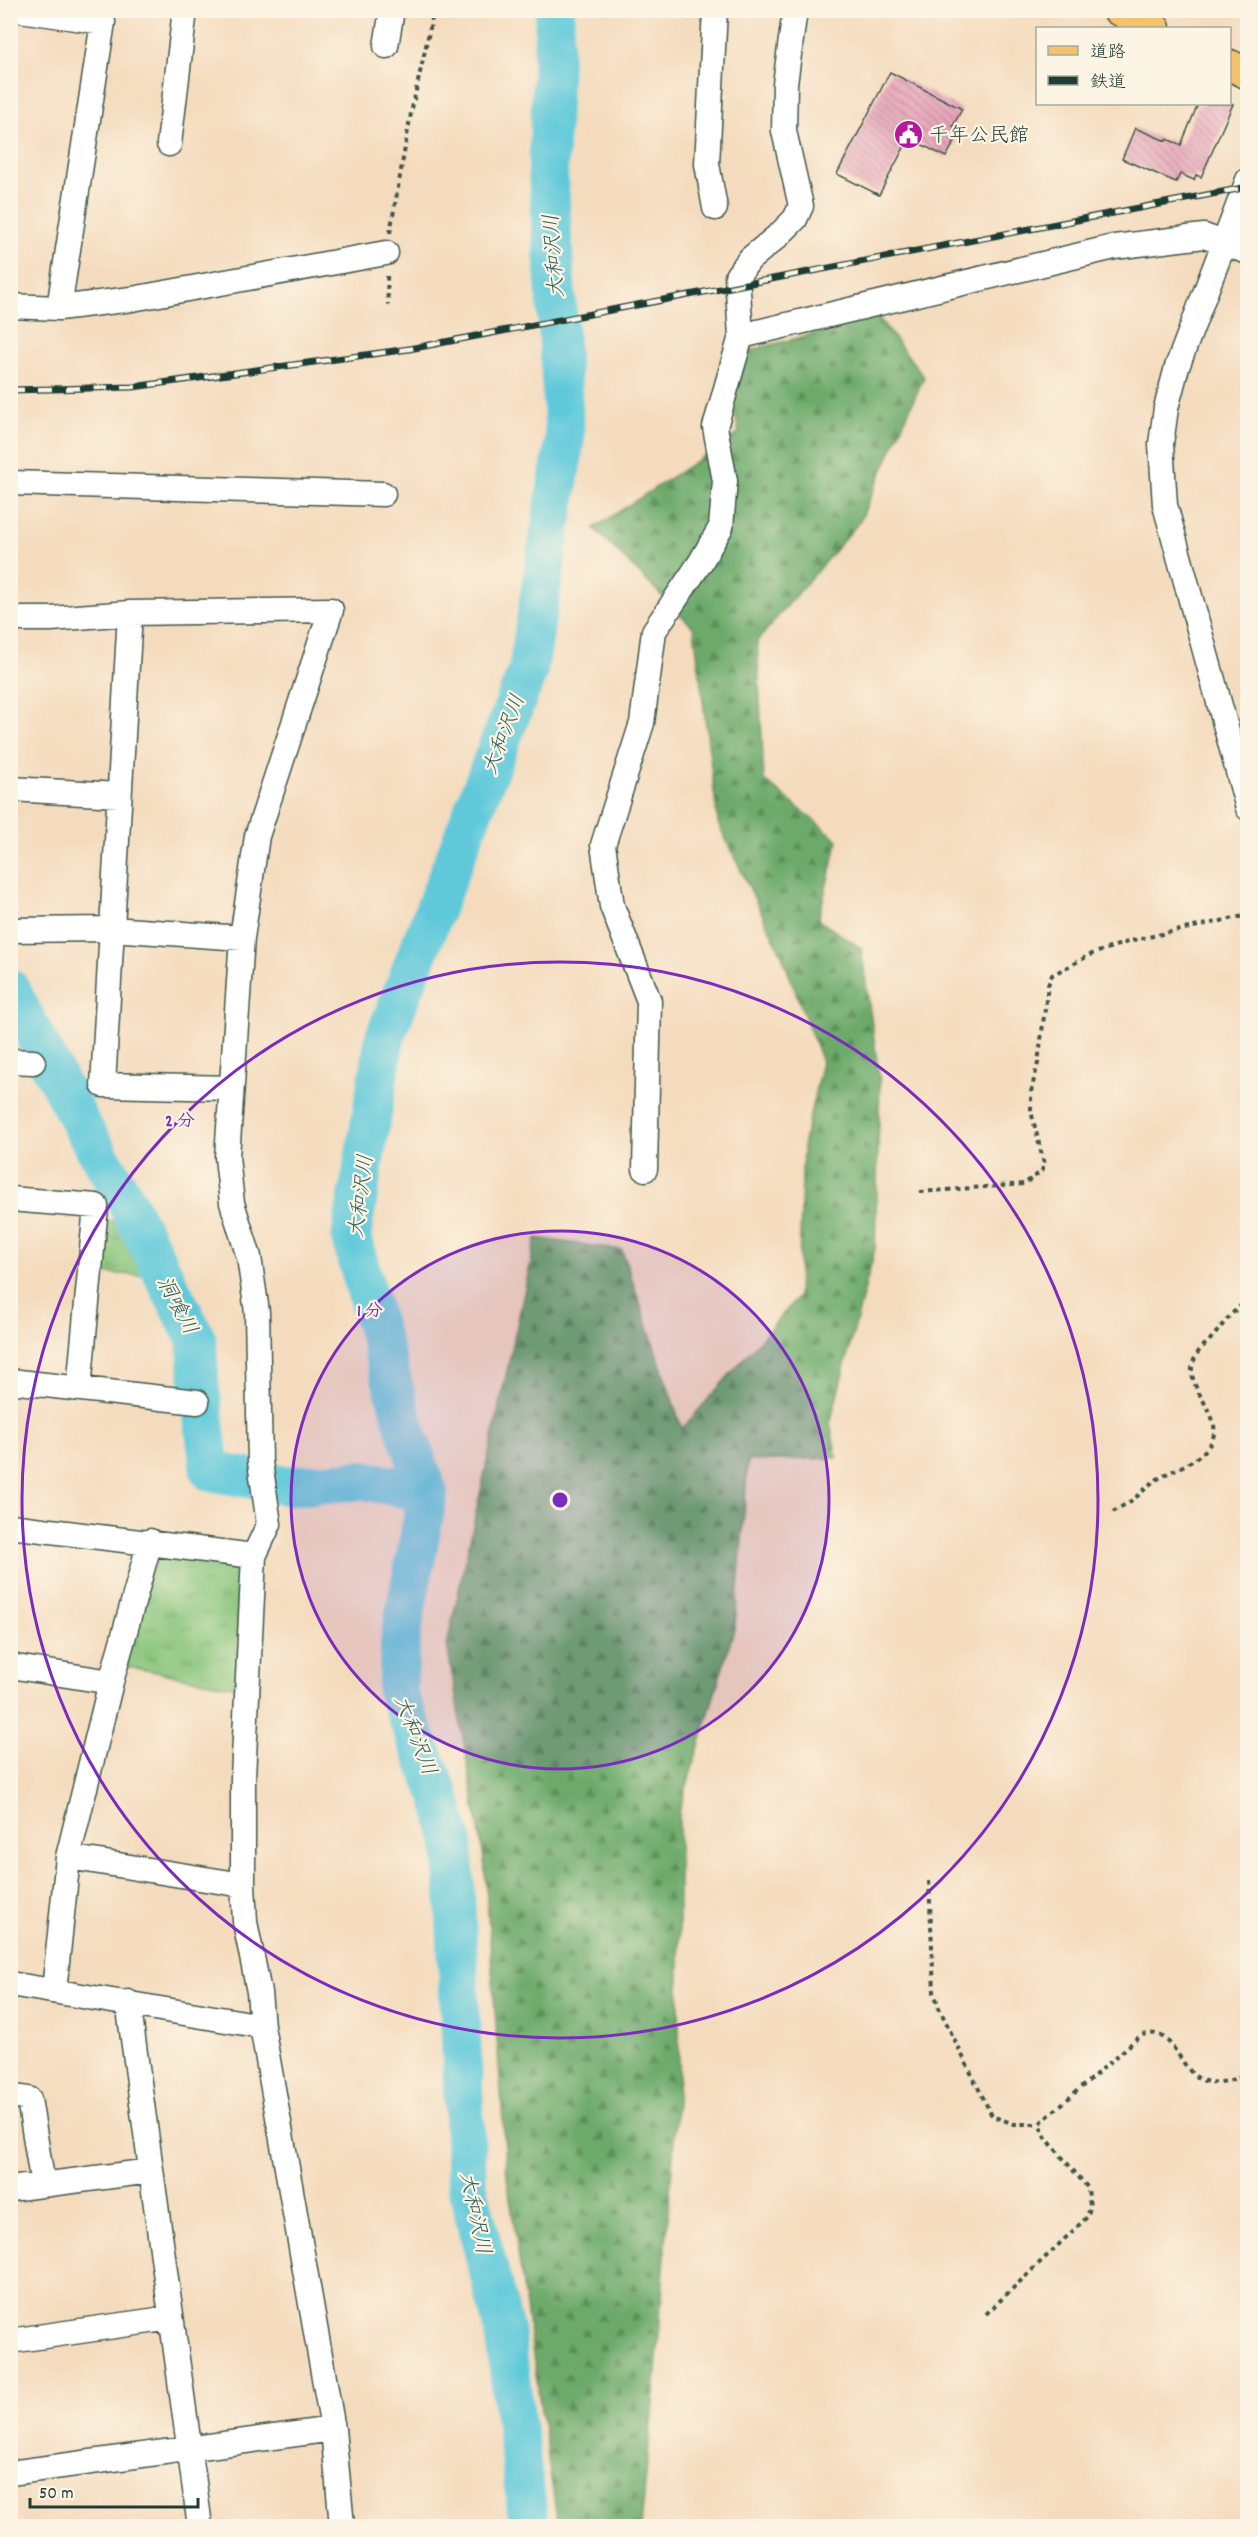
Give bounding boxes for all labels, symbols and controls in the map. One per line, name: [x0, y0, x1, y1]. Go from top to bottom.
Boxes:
legend: [1036, 27, 1231, 105]
text: 道路: [1090, 41, 1126, 66]
text: 鉄道: [1090, 71, 1126, 96]
public building icon: 千年公民館: [892, 118, 924, 150]
place label: 千年公民館: [929, 123, 1029, 151]
water label: 大和沢川: [538, 213, 574, 299]
water label: 大和沢川: [477, 690, 535, 780]
text: 2 分: [165, 1110, 195, 1135]
water label: 大和沢川: [343, 1153, 383, 1240]
water label: 洞喰川: [147, 1272, 203, 1341]
text: 1 分: [357, 1300, 383, 1325]
centre of rings: [550, 1490, 570, 1510]
water label: 大和沢川: [384, 1691, 442, 1781]
water label: 大和沢川: [450, 2169, 496, 2258]
scale bar: [30, 2471, 198, 2509]
text: 50 m: [39, 2482, 74, 2507]

